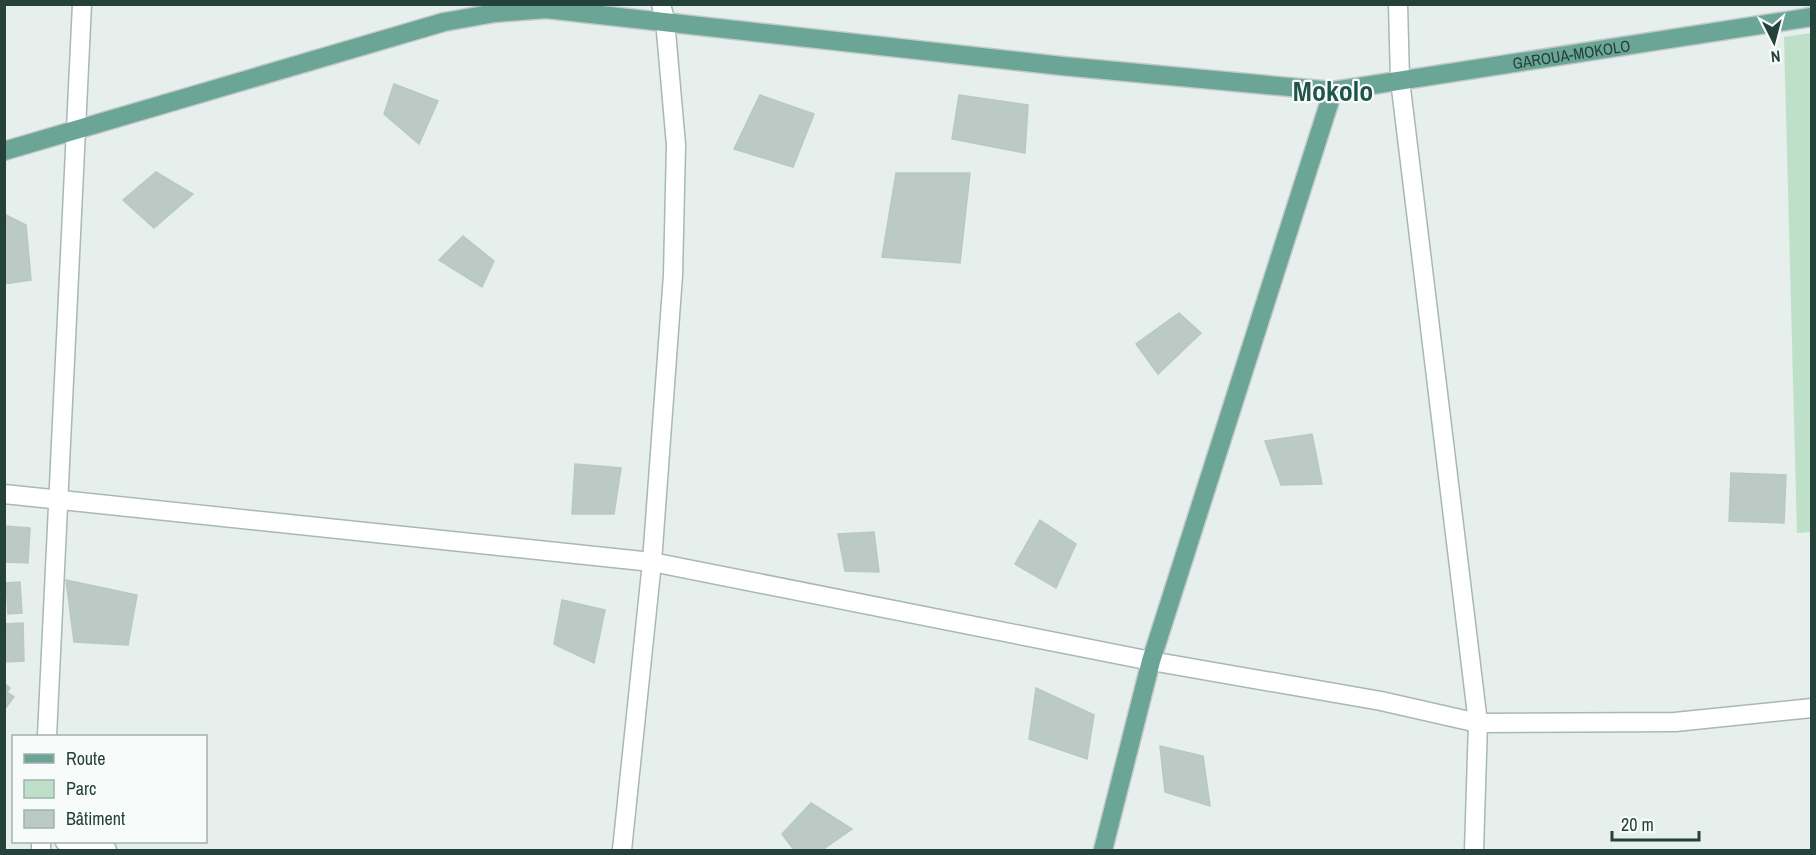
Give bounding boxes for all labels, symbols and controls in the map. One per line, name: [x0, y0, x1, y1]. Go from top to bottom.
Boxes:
north arrow: [1744, 12, 1804, 72]
street label: GAROUA-MOKOLO: [1511, 34, 1632, 74]
text: N: [1770, 45, 1781, 68]
district label: Mokolo: [1293, 72, 1373, 110]
legend: [12, 735, 207, 843]
text: Route: [66, 746, 105, 771]
text: Parc: [66, 776, 96, 801]
scale bar: [1612, 804, 1699, 842]
text: Bâtiment: [66, 806, 125, 831]
text: 20 m: [1621, 812, 1654, 837]

